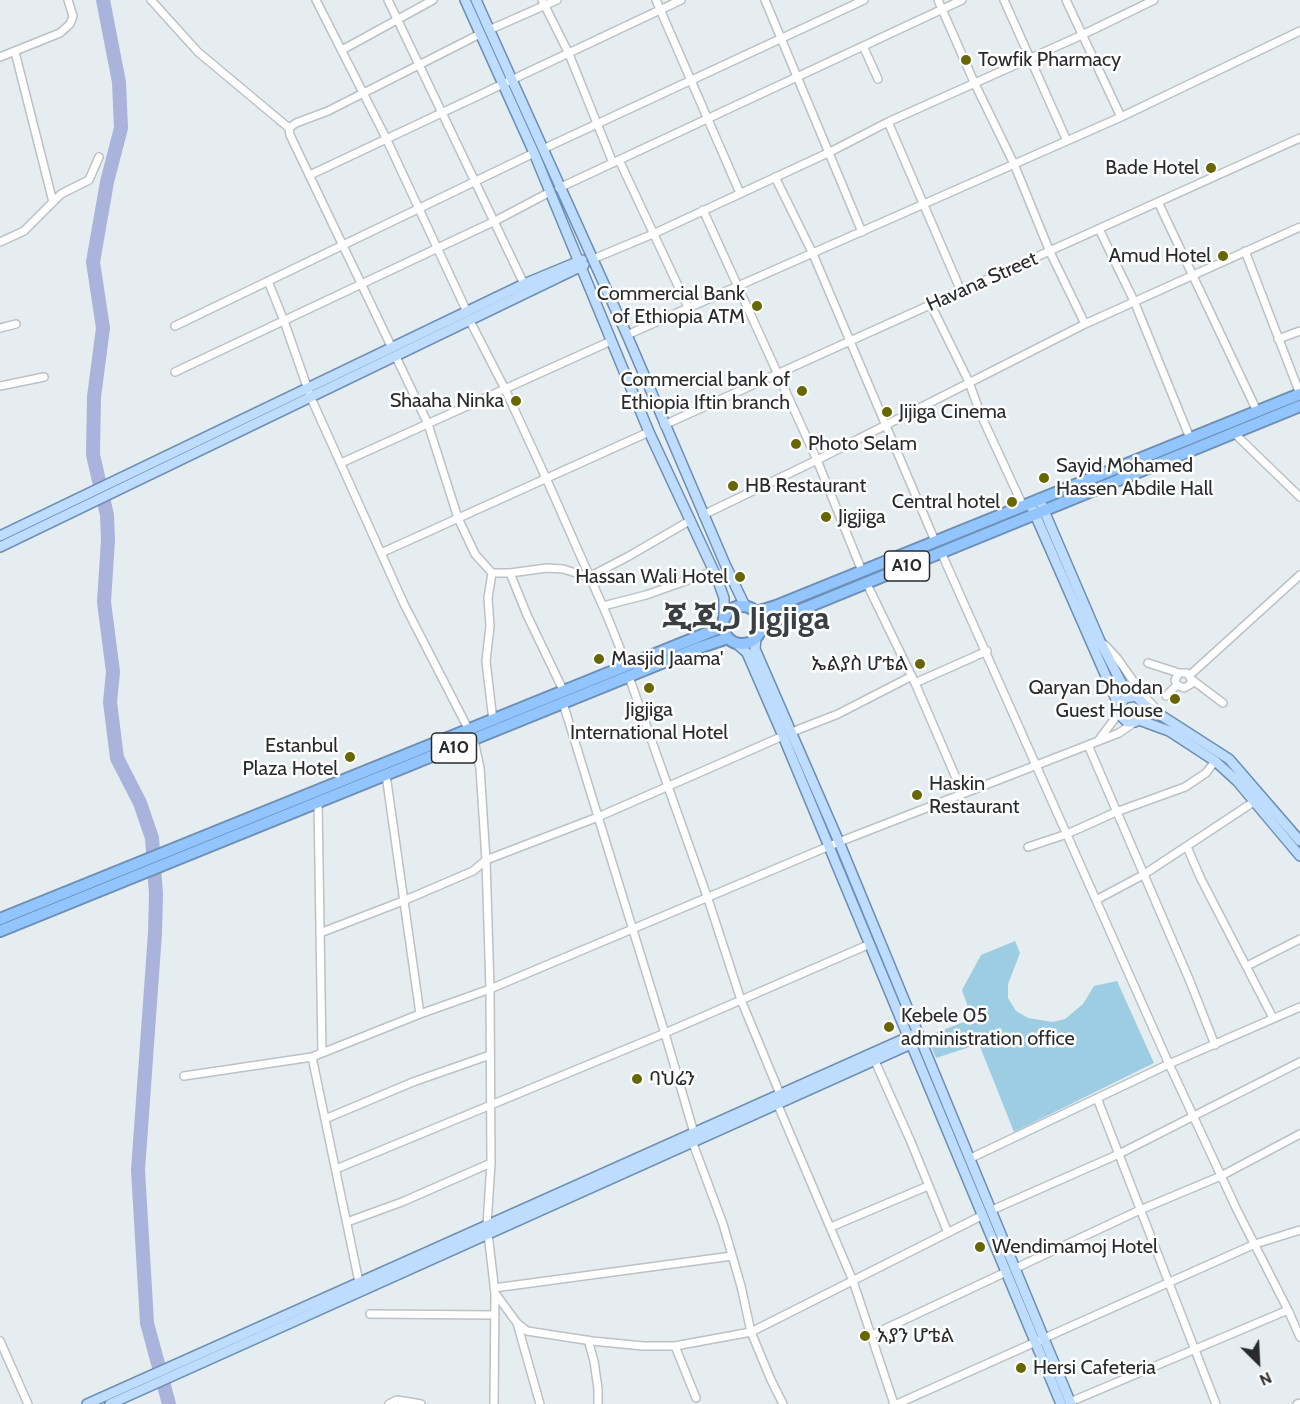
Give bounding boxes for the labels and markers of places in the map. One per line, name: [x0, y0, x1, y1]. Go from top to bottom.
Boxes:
place label: Towfik Pharmacy: [978, 48, 1121, 72]
marker: Towfik Pharmacy: [959, 53, 973, 67]
place label: Bade Hotel: [1105, 156, 1199, 180]
marker: Bade Hotel: [1204, 161, 1218, 175]
place label: Amud Hotel: [1109, 244, 1211, 268]
marker: Amud Hotel: [1216, 249, 1230, 263]
place label: Commercial Bank of Ethiopia ATM: [597, 282, 745, 329]
marker: Commercial Bank of Ethiopia ATM: [750, 299, 764, 313]
place label: Commercial bank of Ethiopia Iftin branch: [621, 368, 790, 415]
marker: Commercial bank of Ethiopia Iftin branch: [795, 384, 809, 398]
place label: Shaaha Ninka: [390, 389, 504, 413]
marker: Shaaha Ninka: [509, 394, 523, 408]
place label: Jijiga Cinema: [899, 400, 1006, 424]
marker: Jijiga Cinema: [880, 405, 894, 419]
place label: Photo Selam: [808, 432, 917, 456]
marker: Photo Selam: [789, 437, 803, 451]
place label: Sayid Mohamed Hassen Abdile Hall: [1056, 454, 1213, 501]
marker: Sayid Mohamed Hassen Abdile Hall: [1037, 471, 1051, 485]
place label: HB Restaurant: [745, 474, 866, 498]
marker: HB Restaurant: [726, 479, 740, 493]
place label: Central hotel: [892, 490, 1000, 514]
marker: Central hotel: [1005, 495, 1019, 509]
place label: Jigjiga: [838, 505, 886, 529]
marker: Jigjiga: [819, 510, 833, 524]
place label: Hassan Wali Hotel: [575, 565, 728, 589]
marker: Hassan Wali Hotel: [733, 570, 747, 584]
place label: Masjid Jaama': [611, 647, 723, 671]
marker: Masjid Jaama': [592, 652, 606, 666]
place label: ኤልያስ ሆቴል: [811, 652, 908, 676]
marker: ኤልያስ ሆቴል: [913, 657, 927, 671]
place label: Qaryan Dhodan Guest House: [1028, 676, 1163, 723]
marker: Jigjiga International Hotel: [642, 681, 656, 695]
marker: Qaryan Dhodan Guest House: [1168, 692, 1182, 706]
place label: Jigjiga International Hotel: [570, 698, 728, 745]
place label: Estanbul Plaza Hotel: [243, 734, 338, 781]
marker: Estanbul Plaza Hotel: [343, 750, 357, 764]
place label: Haskin Restaurant: [929, 772, 1020, 819]
marker: Haskin Restaurant: [910, 788, 924, 802]
place label: Kebele 05 administration office: [901, 1004, 1075, 1051]
marker: Kebele 05 administration office: [882, 1020, 896, 1034]
place label: ባህሬን: [649, 1067, 695, 1091]
marker: ባህሬን: [630, 1072, 644, 1086]
place label: Wendimamoj Hotel: [992, 1235, 1158, 1259]
marker: Wendimamoj Hotel: [973, 1240, 987, 1254]
place label: አያን ሆቴል: [877, 1324, 954, 1348]
marker: አያን ሆቴል: [858, 1329, 872, 1343]
place label: Hersi Cafeteria: [1033, 1356, 1156, 1380]
marker: Hersi Cafeteria: [1014, 1361, 1028, 1375]

